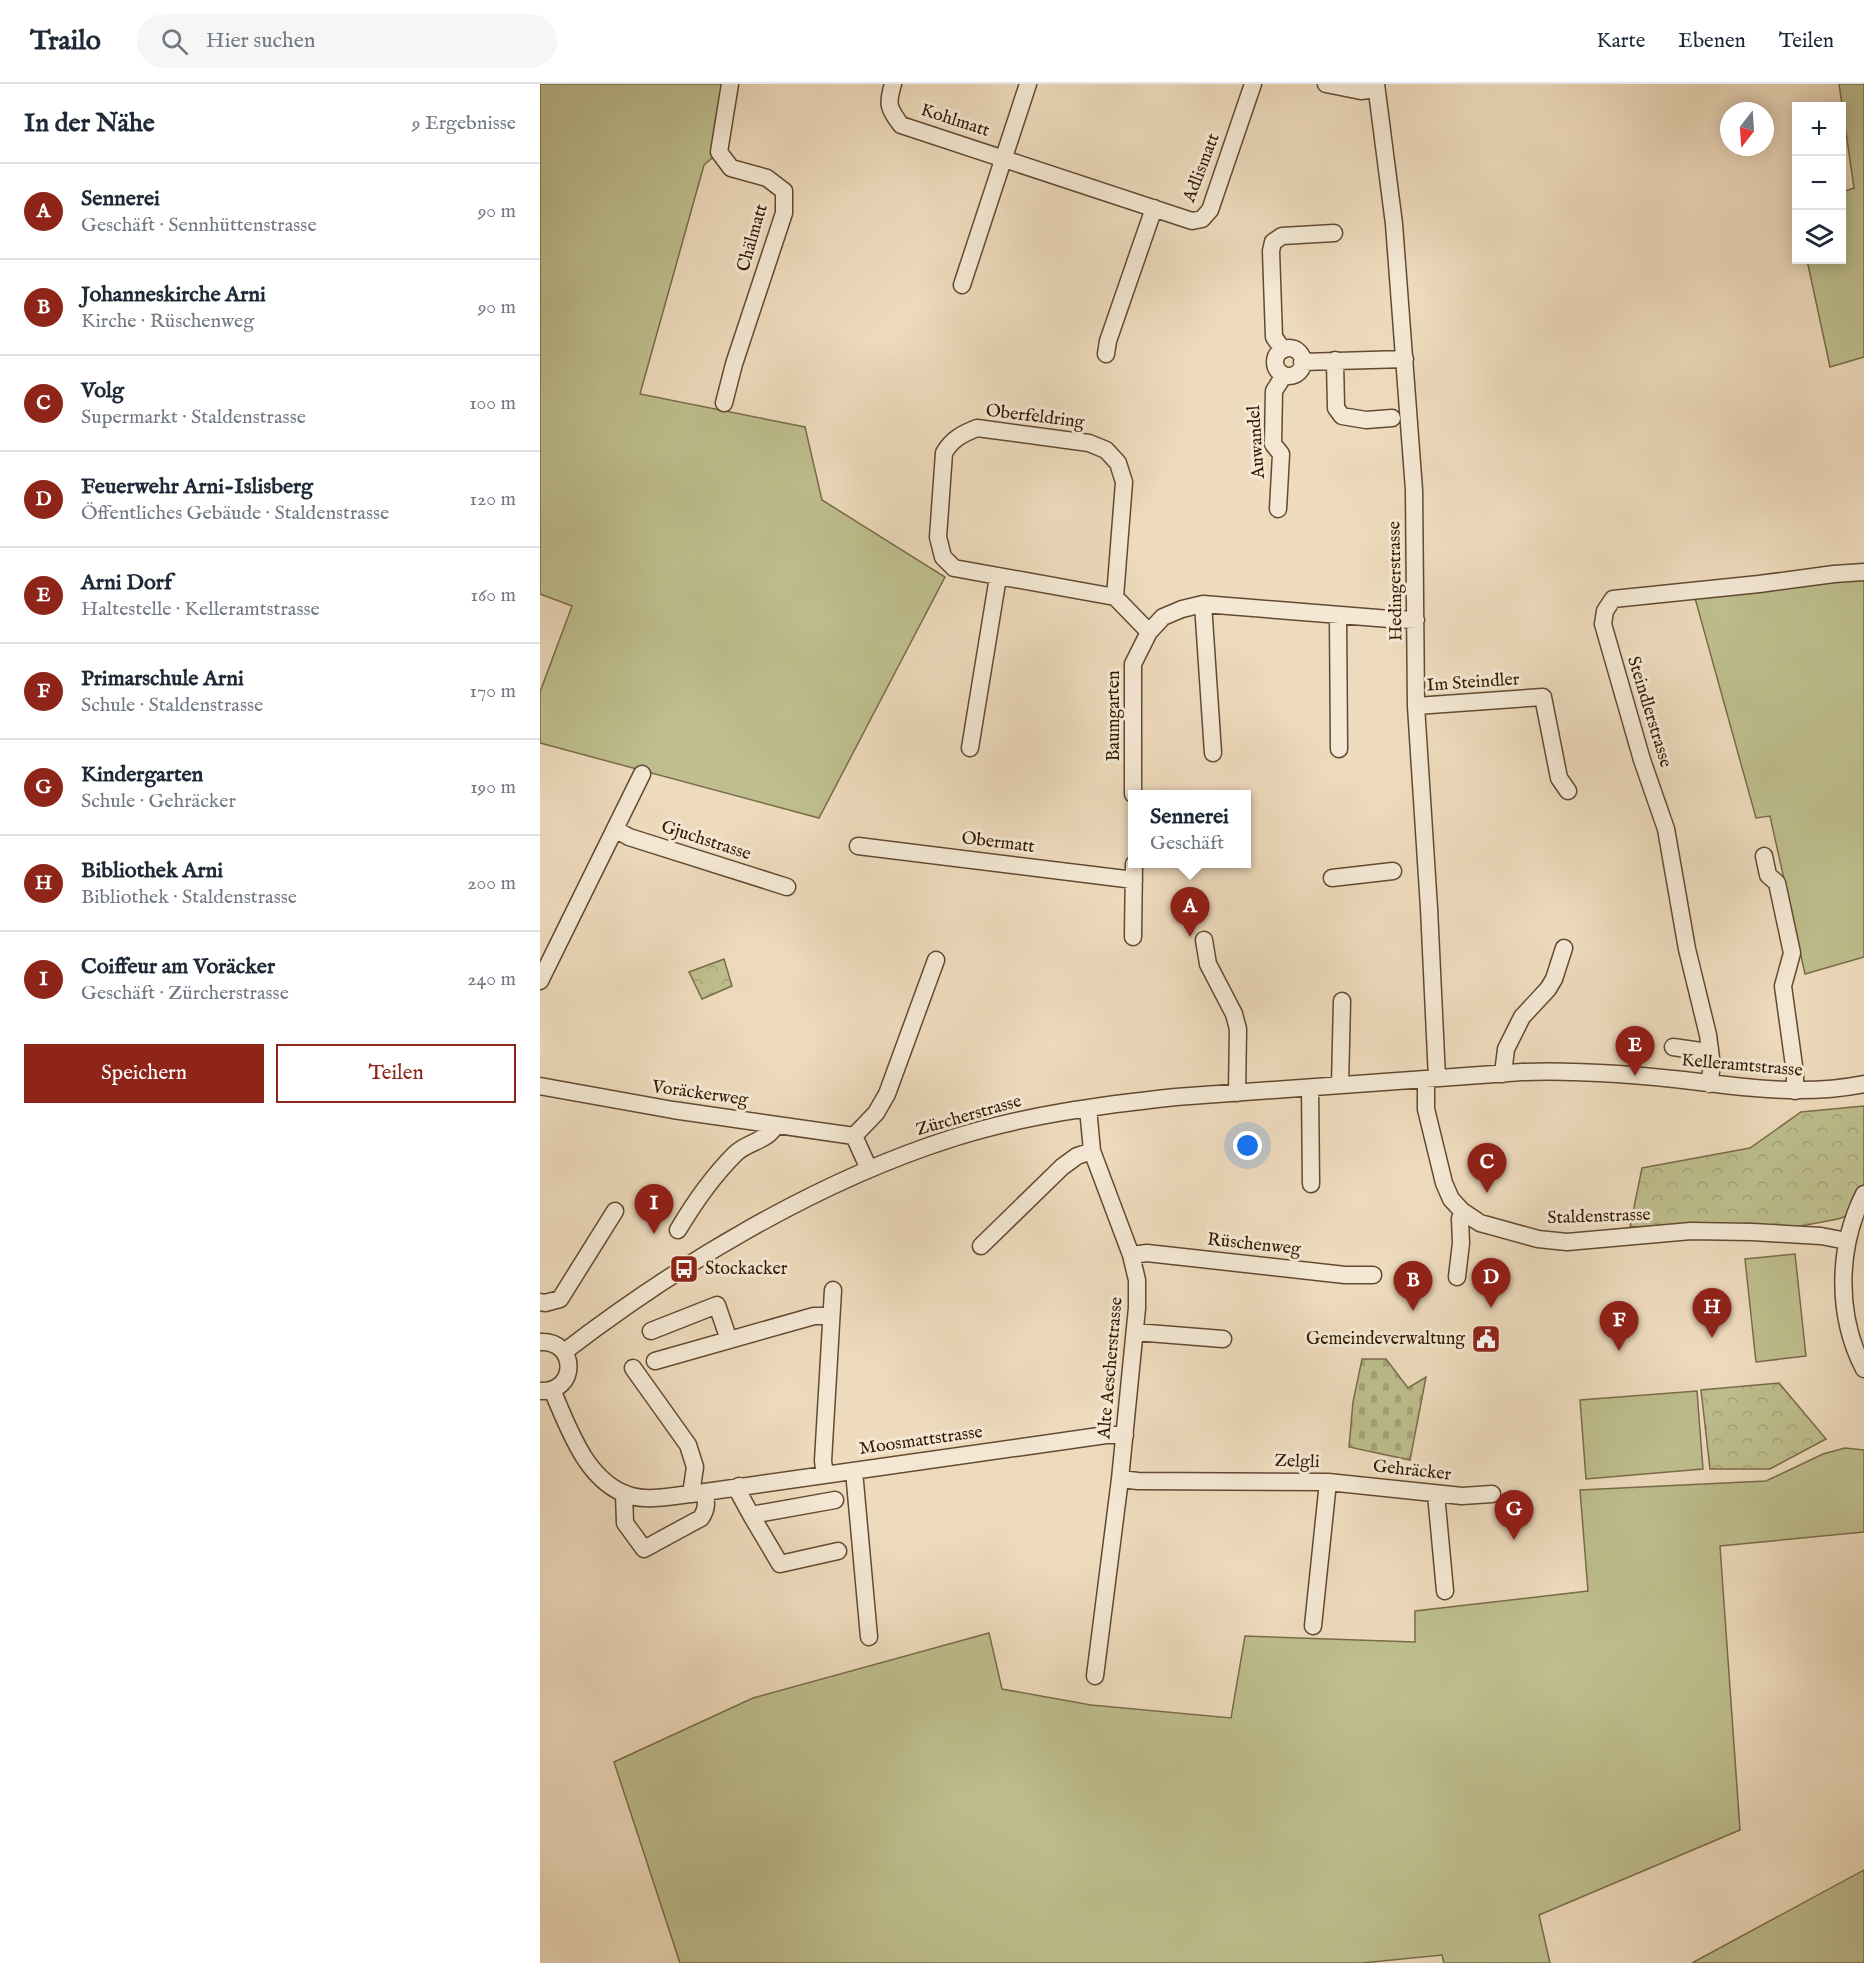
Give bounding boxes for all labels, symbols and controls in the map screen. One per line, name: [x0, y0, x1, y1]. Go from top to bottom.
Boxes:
search box: [137, 14, 557, 68]
text: Trailo: [30, 24, 101, 59]
icon: search: [158, 25, 191, 58]
text: Hier suchen: [206, 27, 315, 55]
text: Karte: [1597, 28, 1645, 55]
text: Ebenen: [1678, 28, 1746, 55]
text: Teilen: [1779, 28, 1834, 55]
street label: Kohlmatt: [918, 99, 992, 143]
north arrow: [1720, 102, 1774, 156]
map controls: [1792, 102, 1846, 264]
button: +: [1792, 102, 1846, 156]
text: In der Nähe: [24, 107, 155, 140]
text: 9 Ergebnisse: [412, 111, 516, 136]
street label: Adlismatt: [1178, 130, 1226, 207]
button: −: [1792, 156, 1846, 210]
text: Sennerei: [81, 185, 160, 213]
text: A: [37, 199, 50, 224]
text: 90 m: [478, 199, 516, 224]
street label: Chälmatt: [732, 202, 774, 274]
button: layers: [1792, 210, 1846, 264]
text: Geschäft · Sennhüttenstrasse: [81, 213, 317, 238]
text: Johanneskirche Arni: [81, 281, 266, 309]
text: B: [37, 295, 50, 320]
text: 90 m: [478, 295, 516, 320]
text: Kirche · Rüschenweg: [81, 309, 254, 334]
text: Volg: [81, 377, 124, 405]
text: C: [36, 391, 51, 416]
text: 100 m: [469, 391, 516, 416]
street label: Oberfeldring: [984, 400, 1086, 434]
street label: Auwandel: [1243, 404, 1271, 480]
text: Supermarkt · Staldenstrasse: [81, 405, 306, 430]
text: Feuerwehr Arni-Islisberg: [81, 473, 313, 501]
text: D: [35, 487, 52, 512]
text: 120 m: [470, 487, 516, 512]
text: Öffentliches Gebäude · Staldenstrasse: [81, 501, 389, 526]
street label: Hedingerstrasse: [1383, 521, 1409, 641]
text: Arni Dorf: [81, 569, 172, 597]
text: E: [37, 583, 50, 608]
text: 160 m: [470, 583, 516, 608]
text: Haltestelle · Kelleramtstrasse: [81, 597, 320, 622]
street label: Steindlerstrasse: [1621, 654, 1677, 770]
text: Primarschule Arni: [81, 665, 244, 693]
street label: Im Steindler: [1426, 668, 1521, 698]
street label: Baumgarten: [1103, 670, 1126, 762]
text: F: [37, 679, 50, 704]
text: 170 m: [470, 679, 516, 704]
text: Schule · Staldenstrasse: [81, 693, 263, 718]
text: Kindergarten: [81, 761, 203, 789]
text: G: [36, 775, 51, 800]
text: 190 m: [470, 775, 516, 800]
text: Schule · Gehräcker: [81, 789, 236, 814]
popup: [1128, 790, 1251, 868]
text: Sennerei: [1150, 803, 1229, 831]
street label: Gjuchstrasse: [658, 816, 754, 866]
street label: Obermatt: [960, 827, 1036, 859]
text: Geschäft: [1150, 831, 1224, 856]
text: Bibliothek Arni: [81, 857, 223, 885]
text: H: [35, 871, 52, 896]
text: 200 m: [467, 871, 516, 896]
text: Bibliothek · Staldenstrasse: [81, 885, 297, 910]
pin: A: [1170, 888, 1210, 937]
text: Coiffeur am Voräcker: [81, 953, 275, 981]
text: I: [39, 967, 48, 992]
text: 240 m: [467, 967, 516, 992]
text: Geschäft · Zürcherstrasse: [81, 981, 289, 1006]
pin: E: [1616, 1026, 1654, 1076]
button: Speichern: [24, 1044, 264, 1103]
button: Teilen: [276, 1044, 516, 1103]
street label: Kelleramtstrasse: [1680, 1049, 1804, 1083]
street label: Voräckerweg: [650, 1076, 750, 1112]
street label: Zürcherstrasse: [914, 1090, 1024, 1142]
your location: [1233, 1131, 1262, 1160]
pin: C: [1468, 1144, 1506, 1193]
pin: I: [634, 1184, 674, 1234]
street label: Staldenstrasse: [1547, 1204, 1651, 1230]
street label: Rüschenweg: [1206, 1229, 1302, 1261]
bus stop icon: Stockacker: [668, 1253, 700, 1285]
place label: Stockacker: [705, 1258, 788, 1281]
pin: D: [1472, 1258, 1510, 1308]
pin: B: [1394, 1262, 1432, 1311]
pin: H: [1692, 1288, 1732, 1338]
street label: Alte Aescherstrasse: [1093, 1296, 1129, 1441]
pin: F: [1600, 1302, 1638, 1351]
public building icon: Gemeindeverwaltung: [1470, 1323, 1502, 1355]
place label: Gemeindeverwaltung: [1306, 1328, 1465, 1351]
street label: Moosmattstrasse: [858, 1421, 984, 1461]
street label: Zelgli: [1274, 1450, 1320, 1474]
street label: Gehräcker: [1372, 1455, 1453, 1487]
pin: G: [1494, 1490, 1534, 1540]

